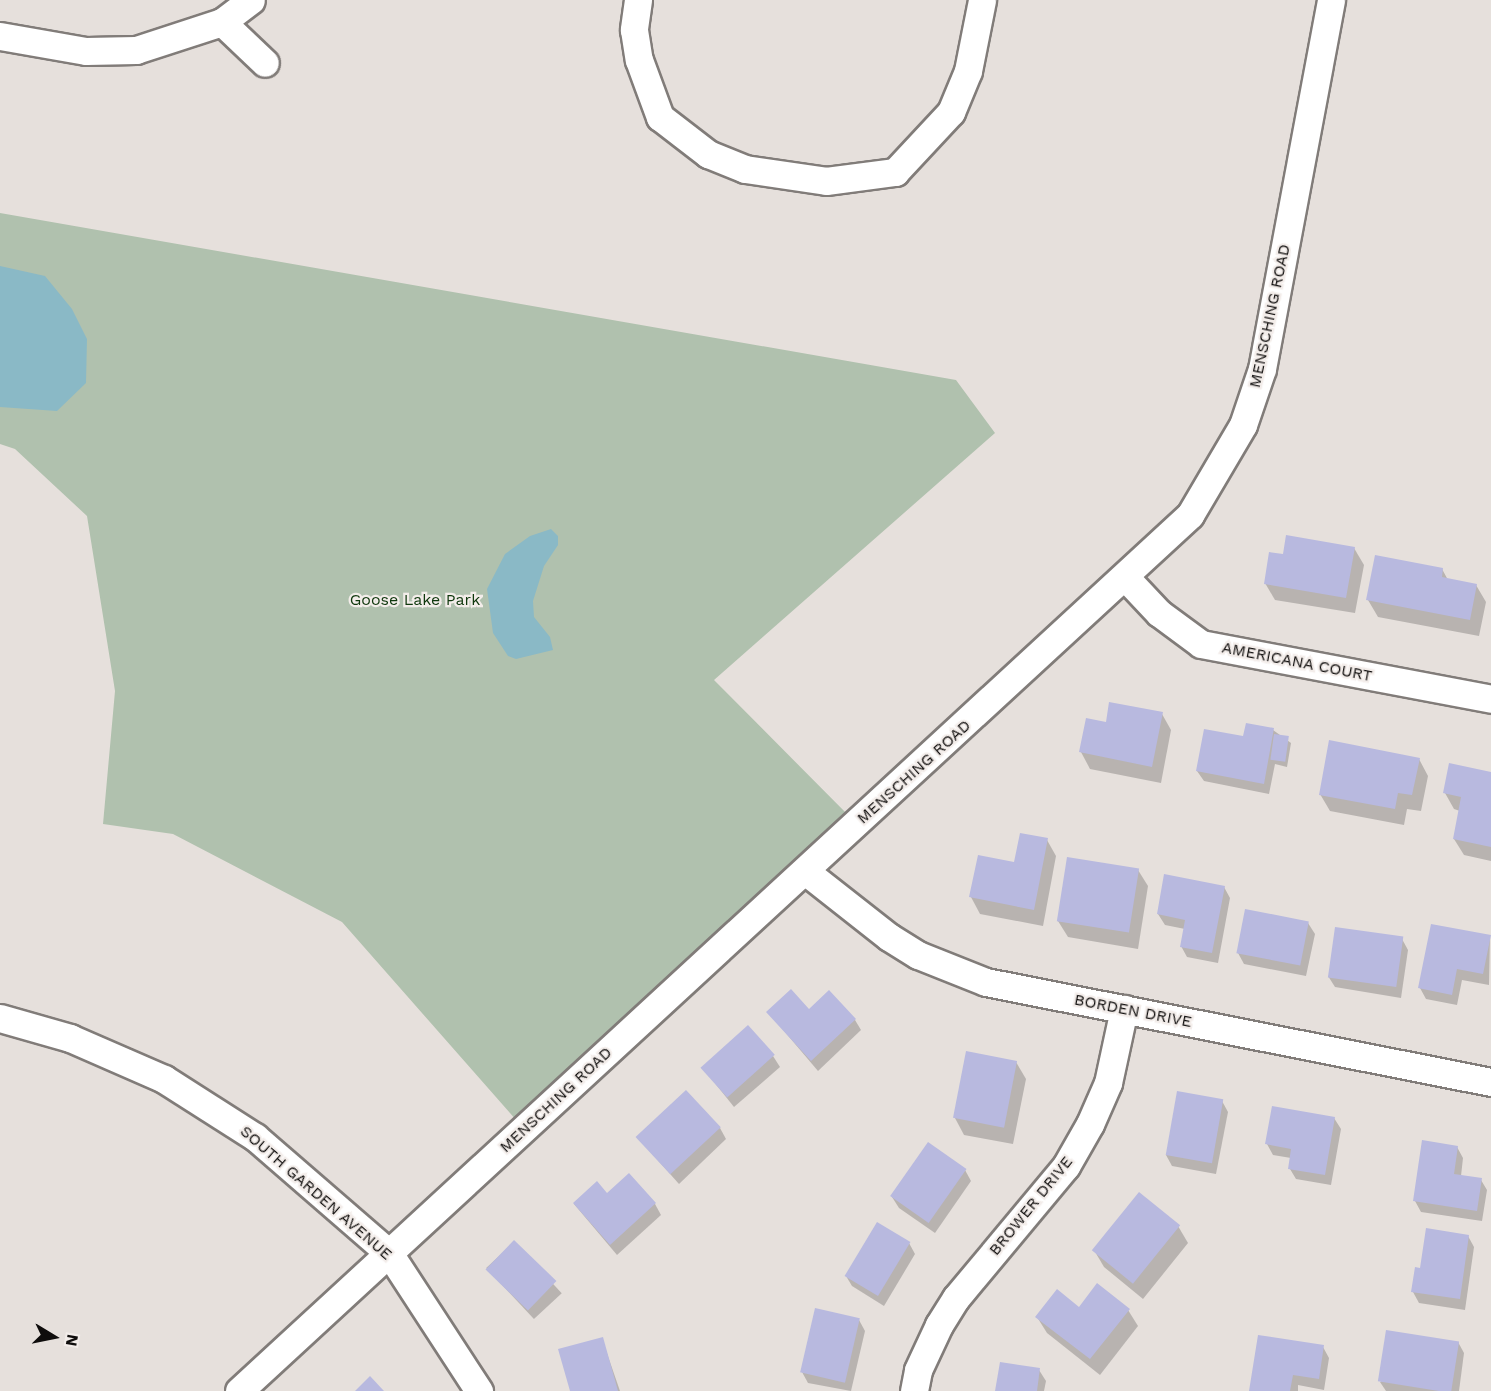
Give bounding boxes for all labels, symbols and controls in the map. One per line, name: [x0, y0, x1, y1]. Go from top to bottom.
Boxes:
street label: MENSCHING ROAD: [1245, 242, 1295, 390]
park label: Goose Lake Park: [350, 590, 480, 610]
street label: AMERICANA COURT: [1220, 638, 1374, 686]
street label: MENSCHING ROAD: [853, 716, 975, 828]
street label: BORDEN DRIVE: [1073, 990, 1193, 1032]
street label: MENSCHING ROAD: [496, 1043, 616, 1157]
street label: SOUTH GARDEN AVENUE: [236, 1122, 396, 1264]
street label: BROWER DRIVE: [985, 1153, 1077, 1259]
north arrow: [24, 1307, 84, 1367]
text: N: [62, 1333, 83, 1348]

